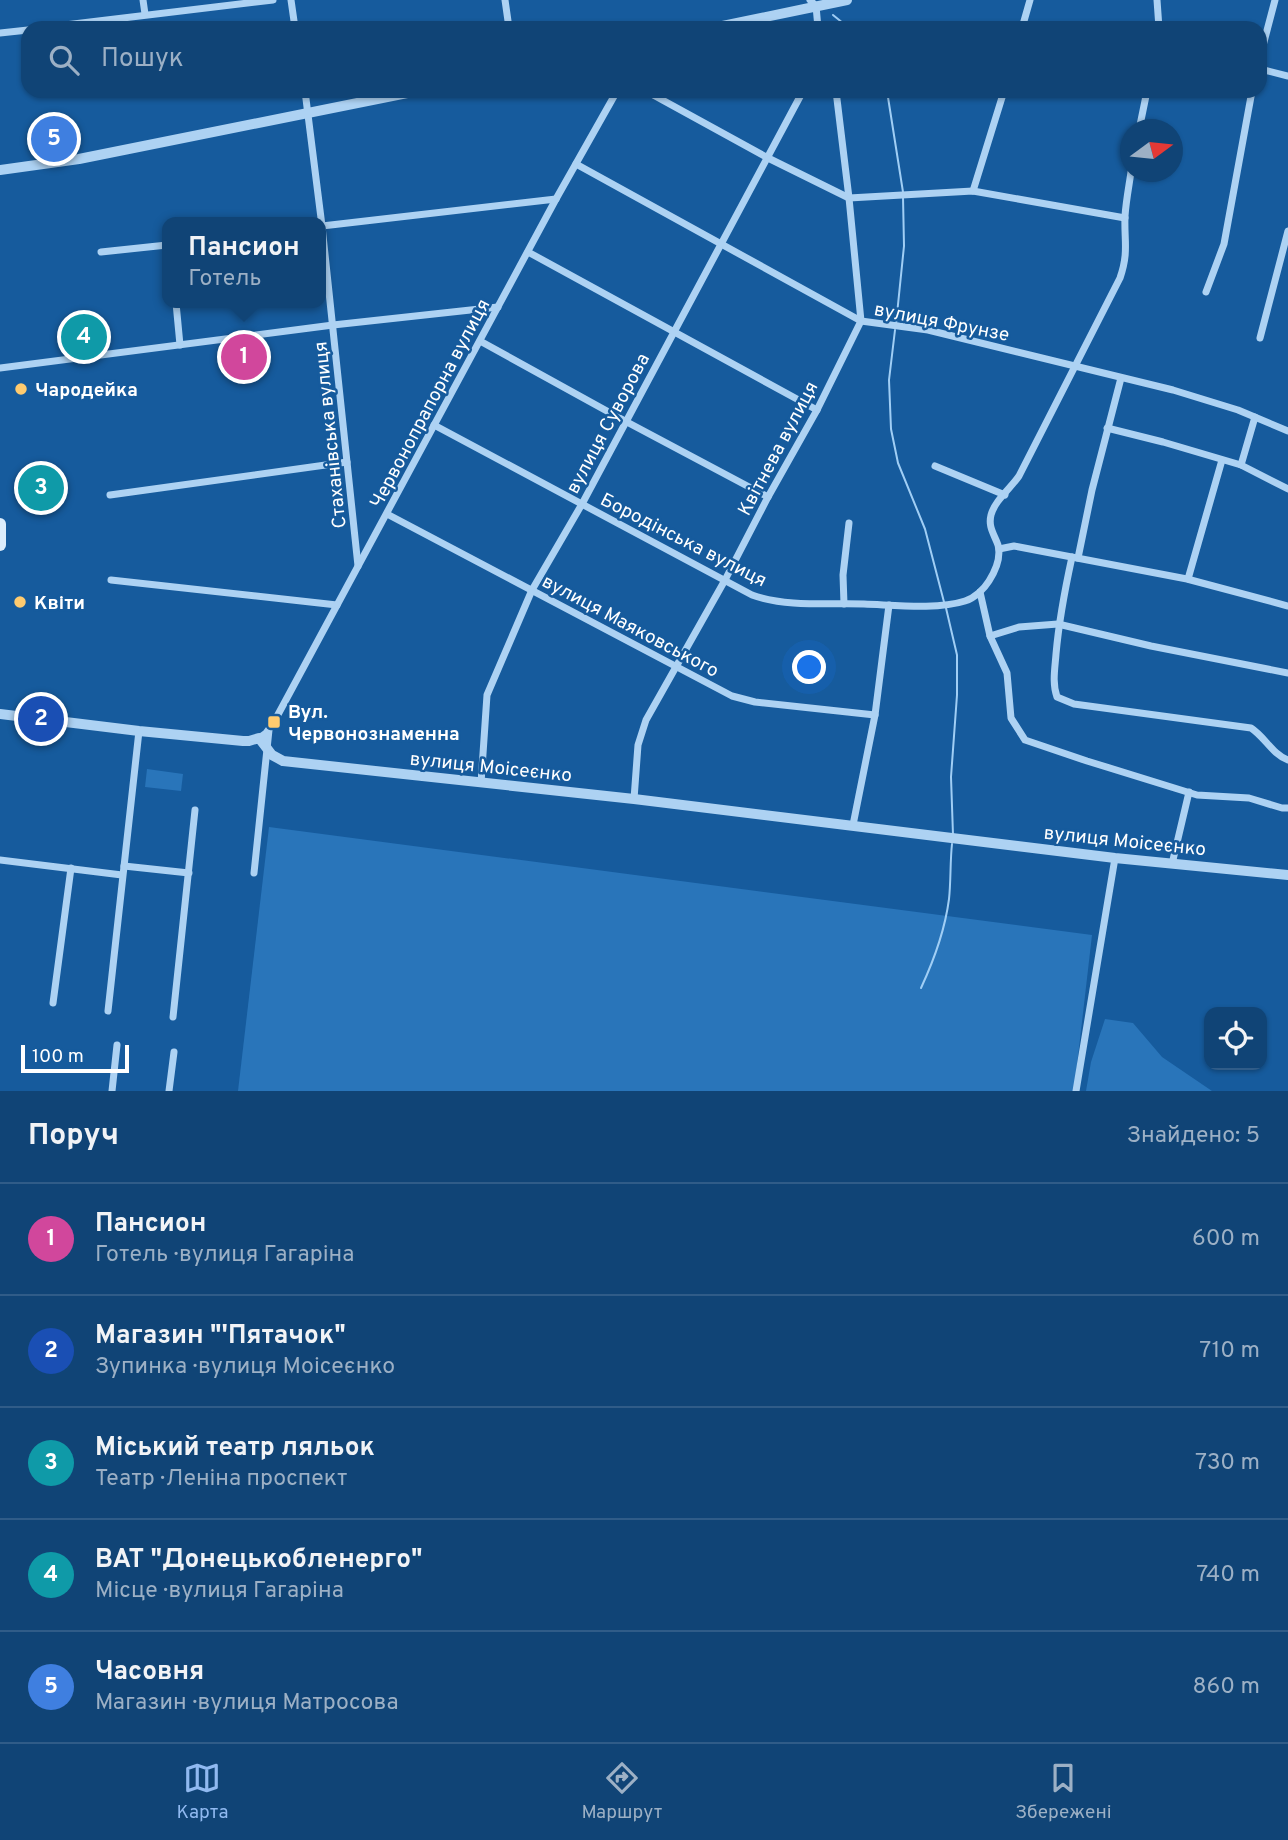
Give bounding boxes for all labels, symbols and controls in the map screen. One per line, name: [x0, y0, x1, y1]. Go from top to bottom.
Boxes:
search box: [21, 21, 1267, 98]
icon: search: [45, 41, 83, 79]
text: Пошук: [101, 43, 184, 76]
pin: 5: [31, 113, 77, 165]
north arrow: [1120, 119, 1183, 182]
popup: [162, 217, 326, 308]
text: Пансион: [188, 232, 300, 265]
text: Готель: [188, 265, 261, 294]
street label: Червонопрапорна вулиця: [365, 295, 496, 513]
street label: вулиця Фрунзе: [872, 298, 1011, 348]
pin: 4: [61, 311, 107, 363]
pin: 1: [221, 331, 267, 383]
street label: Стаханівська вулиця: [309, 340, 353, 529]
street label: вулиця Суворова: [562, 350, 656, 498]
street label: Квітнева вулиця: [733, 378, 824, 520]
place label: Чародейка: [35, 379, 138, 403]
marker: Чародейка: [13, 381, 29, 397]
pin: 3: [18, 462, 64, 514]
street label: Бородінська вулиця: [596, 488, 770, 593]
street label: вулиця Маяковського: [537, 570, 723, 684]
place label: Квіти: [34, 592, 85, 616]
marker: Квіти: [12, 594, 28, 610]
your location: [792, 650, 826, 684]
pin: 2: [18, 693, 64, 745]
place label: Вул. Червонознаменна: [288, 701, 460, 747]
marker: Вул. Червонознаменна: [266, 714, 282, 730]
street label: вулиця Моісеєнко: [408, 748, 573, 788]
street label: вулиця Моісеєнко: [1042, 822, 1207, 862]
map controls: [1204, 1007, 1267, 1070]
button: locate: [1204, 1007, 1267, 1070]
scale bar: [21, 1042, 130, 1074]
text: 100 m: [32, 1045, 84, 1069]
text: Поруч: [28, 1118, 119, 1155]
text: Знайдено: 5: [1127, 1122, 1260, 1151]
text: Пансион: [95, 1208, 206, 1241]
text: 1: [46, 1225, 56, 1254]
text: 600 m: [1192, 1225, 1260, 1254]
text: Готель · вулиця Гагаріна: [95, 1241, 354, 1270]
text: Магазин "'Пятачок": [95, 1320, 346, 1353]
text: 2: [44, 1337, 58, 1366]
text: 710 m: [1199, 1337, 1260, 1366]
text: Зупинка · вулиця Моісеєнко: [95, 1353, 395, 1382]
text: Міський театр ляльок: [95, 1432, 375, 1465]
text: 3: [44, 1449, 58, 1478]
text: 730 m: [1195, 1449, 1260, 1478]
text: Театр · Леніна проспект: [95, 1465, 347, 1494]
text: ВАТ "Донецькобленерго": [95, 1544, 423, 1577]
text: 4: [44, 1561, 58, 1590]
text: 740 m: [1196, 1561, 1260, 1590]
text: Місце · вулиця Гагаріна: [95, 1577, 344, 1606]
text: Часовня: [95, 1656, 204, 1689]
text: 5: [44, 1673, 58, 1702]
text: 860 m: [1193, 1673, 1260, 1702]
text: Магазин · вулиця Матросова: [95, 1689, 399, 1718]
tab: Карта: [176, 1759, 229, 1825]
tab: Маршрут: [581, 1759, 662, 1825]
tab: Збережені: [1015, 1759, 1112, 1825]

